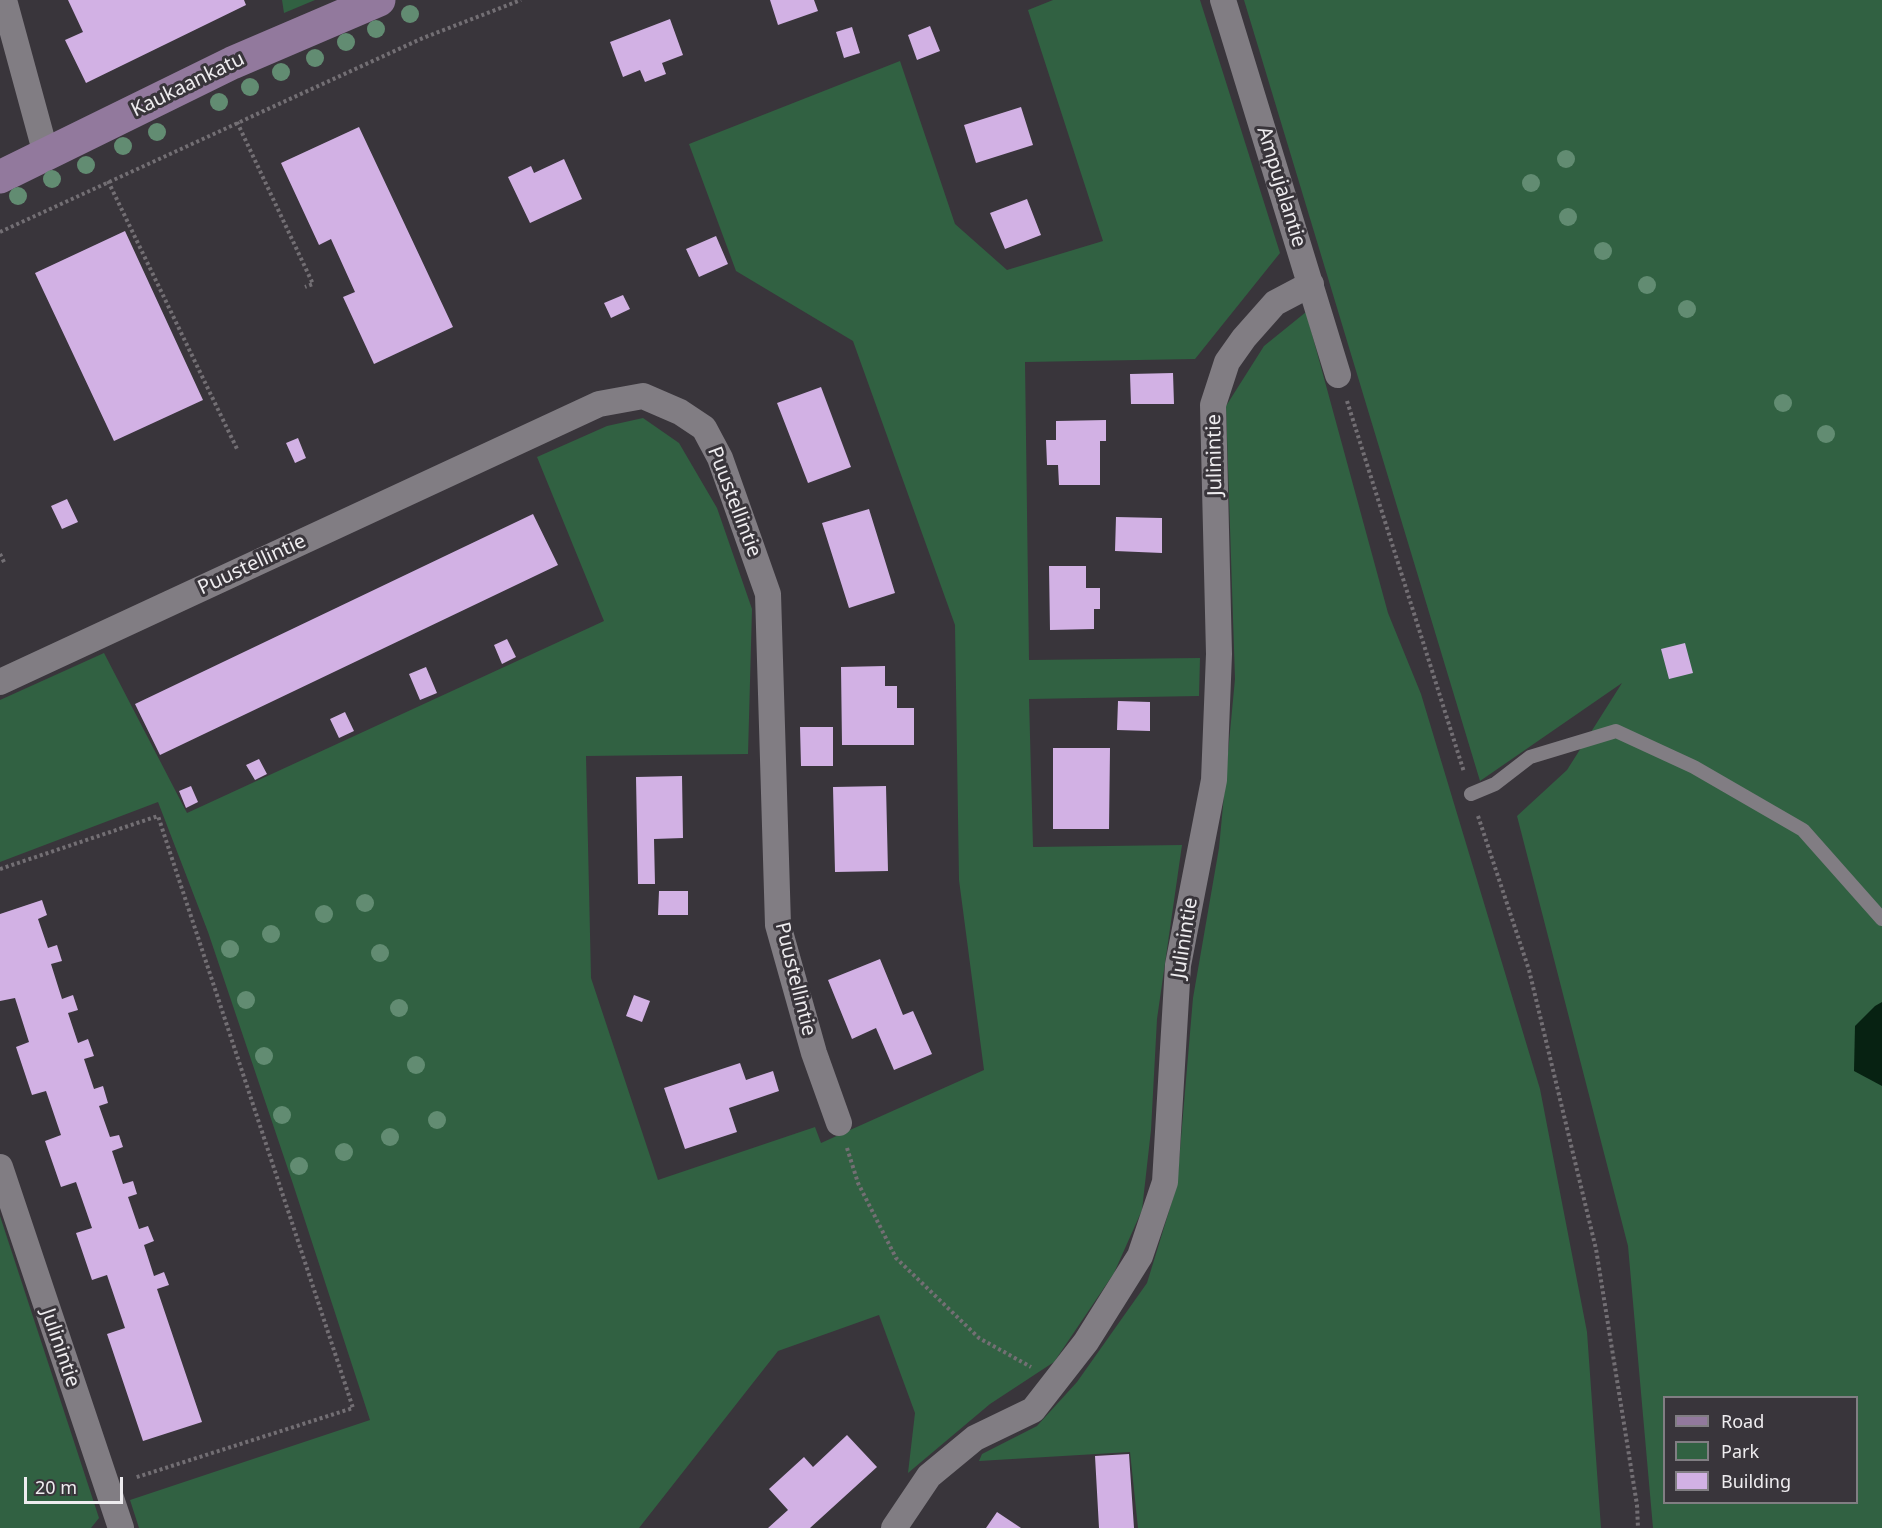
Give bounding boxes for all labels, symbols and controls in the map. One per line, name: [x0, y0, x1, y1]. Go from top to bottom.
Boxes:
street label: Kaukaankatu: [127, 47, 249, 123]
street label: Ampujalantie: [1251, 124, 1311, 250]
street label: Julinintie: [1202, 414, 1228, 496]
street label: Puustellintie: [702, 443, 766, 561]
street label: Puustellintie: [194, 530, 310, 600]
street label: Julinintie: [1167, 896, 1203, 980]
street label: Puustellintie: [769, 920, 821, 1038]
street label: Julinintie: [35, 1305, 85, 1391]
legend: [1663, 1396, 1858, 1504]
text: Road: [1721, 1409, 1764, 1433]
text: Park: [1721, 1439, 1759, 1463]
scale bar: [27, 1465, 126, 1503]
text: Building: [1721, 1469, 1791, 1493]
text: 20 m: [35, 1475, 77, 1499]

